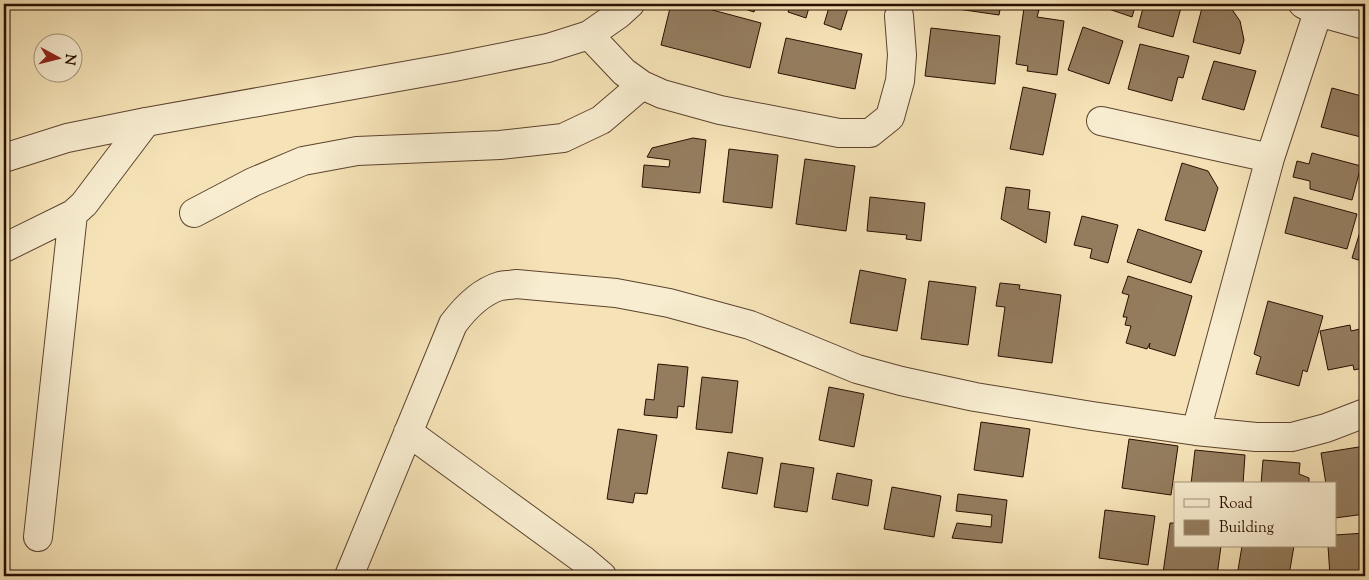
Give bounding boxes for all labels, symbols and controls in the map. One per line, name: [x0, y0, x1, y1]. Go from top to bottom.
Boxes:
north arrow: [32, 32, 82, 82]
text: N: [58, 53, 80, 66]
legend: [1174, 482, 1336, 548]
text: Road: [1219, 494, 1253, 515]
text: Building: [1219, 518, 1274, 539]

